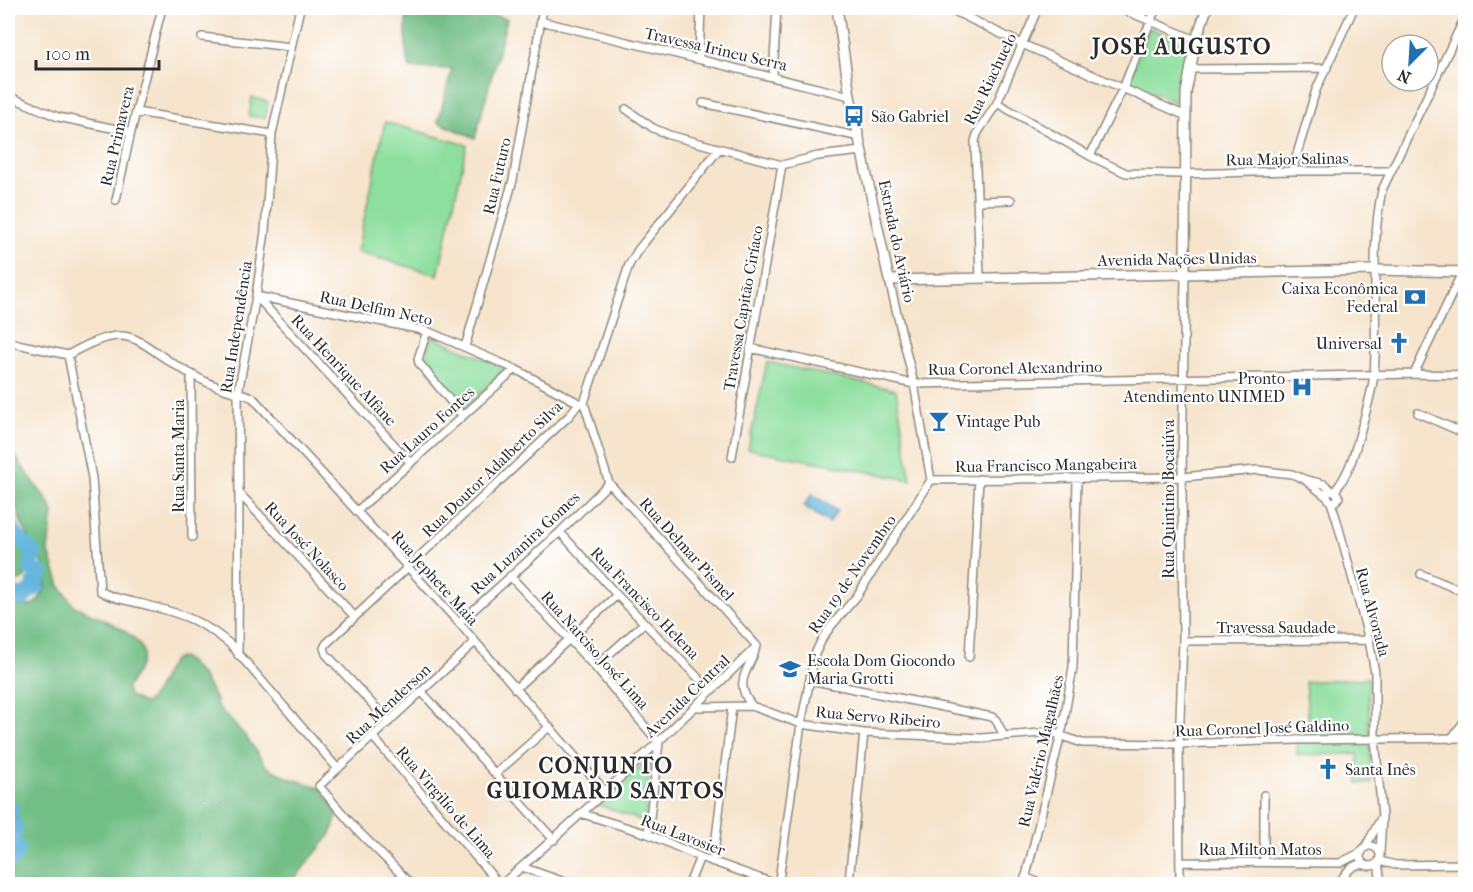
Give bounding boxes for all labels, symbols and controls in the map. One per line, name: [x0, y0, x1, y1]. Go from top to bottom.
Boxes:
street label: Travessa Irineu Serra: [643, 23, 790, 75]
street label: Rua Riachuelo: [960, 30, 1020, 128]
district label: JOSÉ AUGUSTO: [1090, 32, 1272, 60]
scale bar: [36, 33, 159, 71]
north arrow: [1380, 33, 1440, 93]
text: 100 m: [45, 44, 90, 65]
text: N: [1394, 65, 1414, 87]
street label: Rua Primavera: [96, 83, 138, 188]
bus stop icon: São Gabriel: [842, 104, 866, 128]
place label: São Gabriel: [871, 107, 949, 126]
street label: Rua Futuro: [479, 136, 515, 216]
street label: Rua Major Salinas: [1225, 148, 1349, 170]
street label: Estrada do Aviário: [875, 178, 919, 304]
street label: Travessa Capitão Ciríaco: [719, 224, 767, 392]
street label: Avenida Nações Unidas: [1096, 248, 1257, 270]
street label: Rua Independência: [216, 259, 256, 395]
place label: Caixa Econômica Federal: [1281, 279, 1399, 316]
bank icon: Caixa Econômica Federal: [1403, 285, 1427, 309]
street label: Rua Delfim Neto: [318, 287, 434, 329]
street label: Rua Henrique Alfane: [287, 310, 401, 430]
church icon: Universal: [1387, 331, 1411, 355]
place label: Universal: [1316, 334, 1383, 353]
street label: Rua Coronel Alexandrino: [928, 357, 1102, 379]
place label: Pronto Atendimento UNIMED: [1122, 369, 1285, 406]
hospital icon: Pronto Atendimento UNIMED: [1290, 375, 1314, 399]
street label: Rua Lauro Fontes: [376, 382, 478, 477]
street label: Rua Doutor Adalberto Silva: [418, 396, 567, 541]
street label: Rua Santa Maria: [169, 399, 188, 513]
bar icon: Vintage Pub: [927, 409, 951, 433]
place label: Vintage Pub: [955, 412, 1040, 431]
street label: Rua Quintino Bocaiúva: [1159, 419, 1178, 579]
street label: Rua Francisco Mangabeira: [955, 454, 1138, 476]
street label: Rua Luzanira Gomes: [466, 487, 584, 599]
street label: Rua Delmar Pismel: [636, 493, 739, 605]
street label: Rua José Nolasco: [261, 497, 353, 595]
street label: Rua 19 de Novembro: [804, 511, 900, 637]
street label: Rua Jephete Maia: [387, 527, 483, 630]
street label: Rua Francisco Helena: [587, 543, 704, 664]
street label: Rua Alvorada: [1352, 565, 1394, 659]
street label: Rua Narciso José Lima: [537, 587, 653, 713]
street label: Travessa Saudade: [1216, 618, 1336, 637]
street label: Avenida Central: [640, 650, 734, 742]
place label: Escola Dom Giocondo Maria Grotti: [807, 651, 955, 688]
school or university icon: Escola Dom Giocondo Maria Grotti: [778, 657, 802, 681]
street label: Rua Menderson: [341, 659, 435, 748]
street label: Rua Valério Magalhães: [1014, 673, 1068, 829]
street label: Rua Servo Ribeiro: [815, 702, 941, 732]
street label: Rua Coronel José Galdino: [1174, 715, 1350, 741]
street label: Rua Virgilío de Lima: [392, 742, 500, 862]
district label: CONJUNTO GUIOMARD SANTOS: [487, 753, 725, 804]
church icon: Santa Inês: [1316, 757, 1340, 781]
place label: Santa Inês: [1345, 760, 1416, 779]
street label: Rua Lavosier: [638, 810, 728, 860]
street label: Rua Milton Matos: [1198, 840, 1322, 859]

